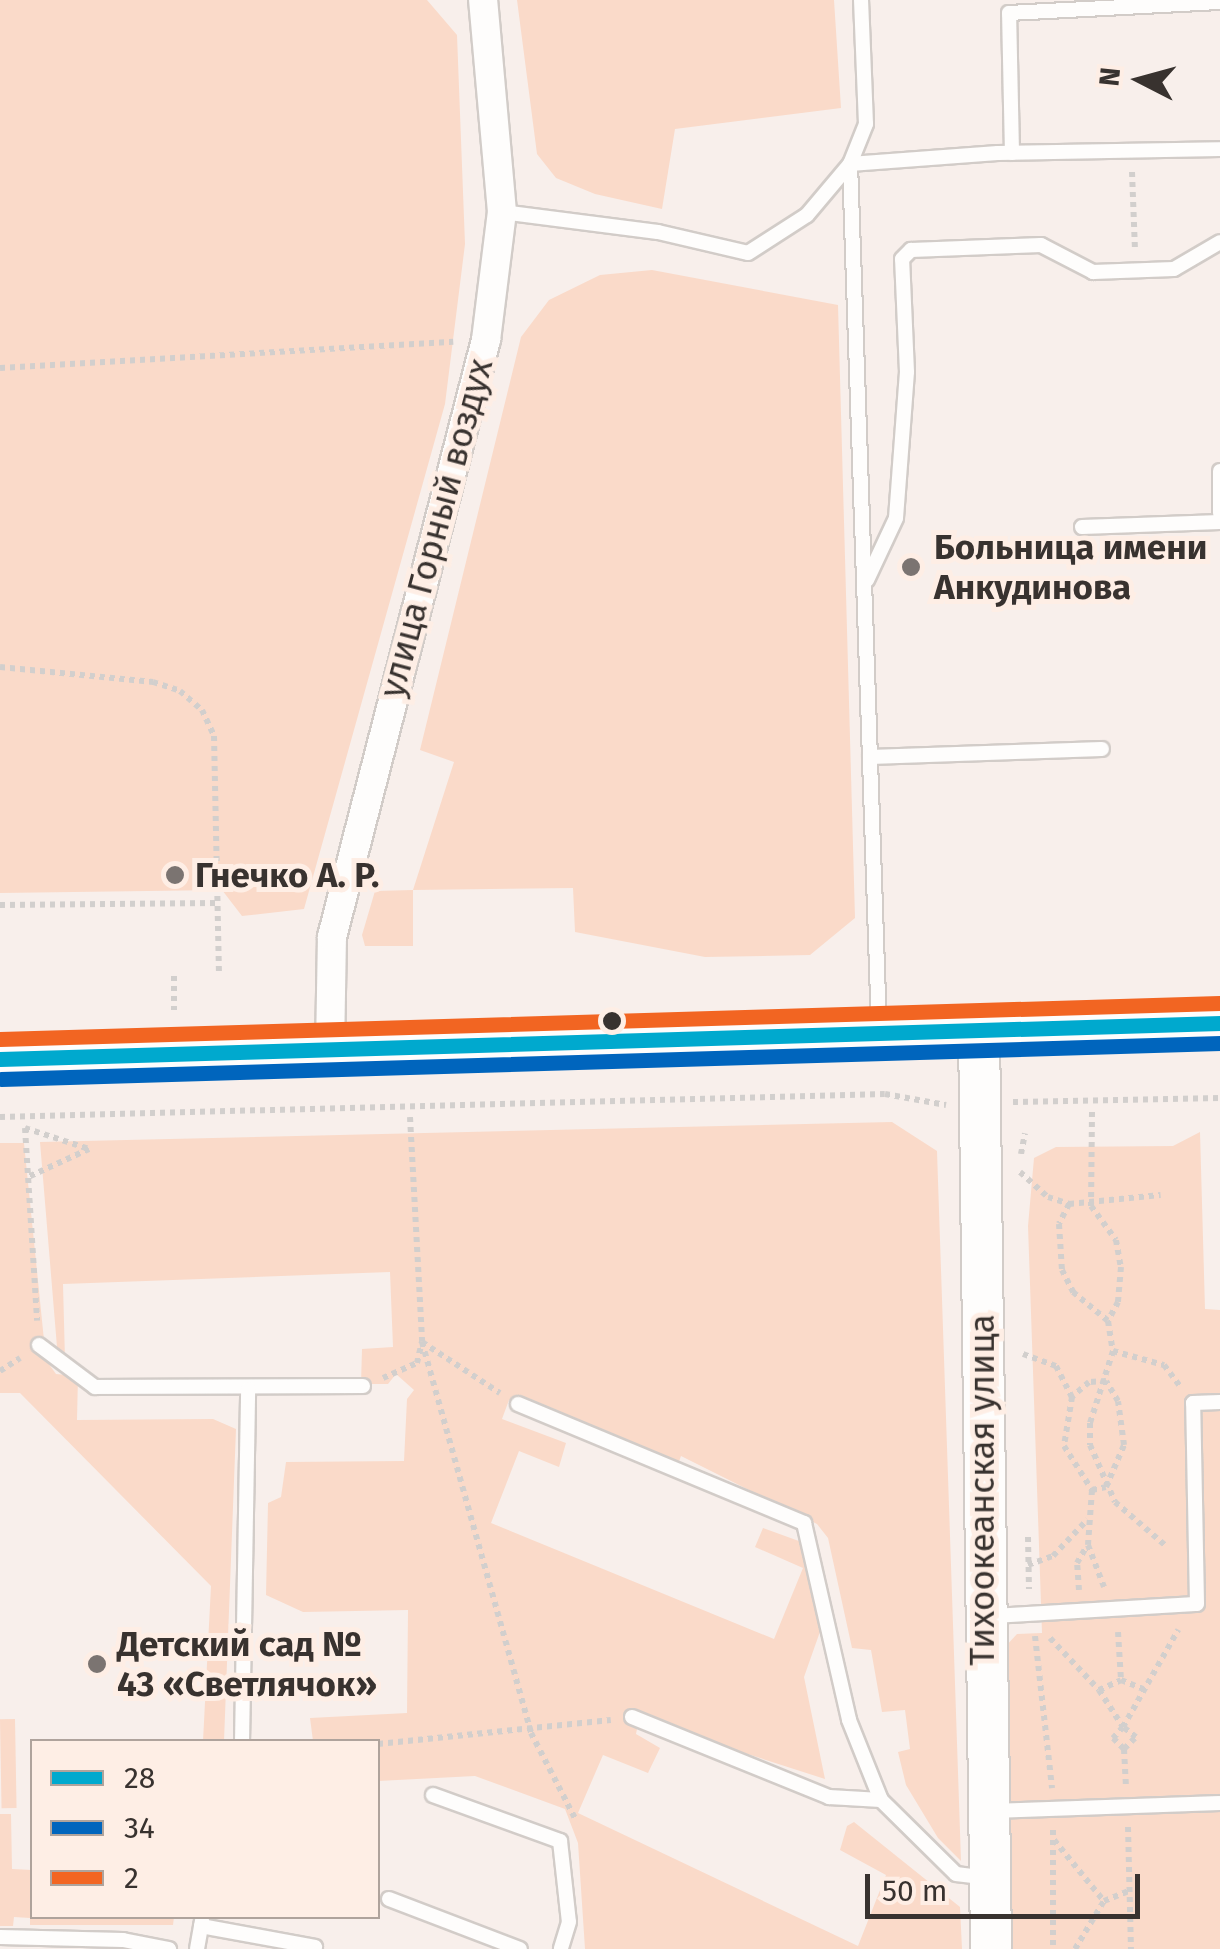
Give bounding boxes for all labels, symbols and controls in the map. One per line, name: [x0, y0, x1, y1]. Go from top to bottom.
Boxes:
north arrow: [1090, 30, 1190, 130]
text: N: [1092, 66, 1127, 88]
street label: улица Горный воздух: [371, 354, 501, 702]
place label: Больница имени Анкудинова: [934, 526, 1207, 608]
marker: Больница имени Анкудинова: [898, 554, 924, 580]
place label: Гнечко А. Р.: [195, 854, 379, 896]
marker: Гнечко А. Р.: [164, 864, 186, 886]
unlabelled marker: [602, 1011, 622, 1031]
street label: Тихоокеанская улица: [961, 1314, 1003, 1666]
place label: Детский сад № 43 «Светлячок»: [117, 1623, 377, 1705]
marker: Детский сад № 43 «Светлячок»: [86, 1653, 108, 1675]
legend: [30, 1739, 380, 1919]
text: 28: [124, 1760, 155, 1796]
text: 34: [124, 1810, 155, 1846]
scale bar: [870, 1854, 1145, 1916]
text: 2: [124, 1860, 139, 1896]
text: 50 m: [882, 1873, 947, 1909]

